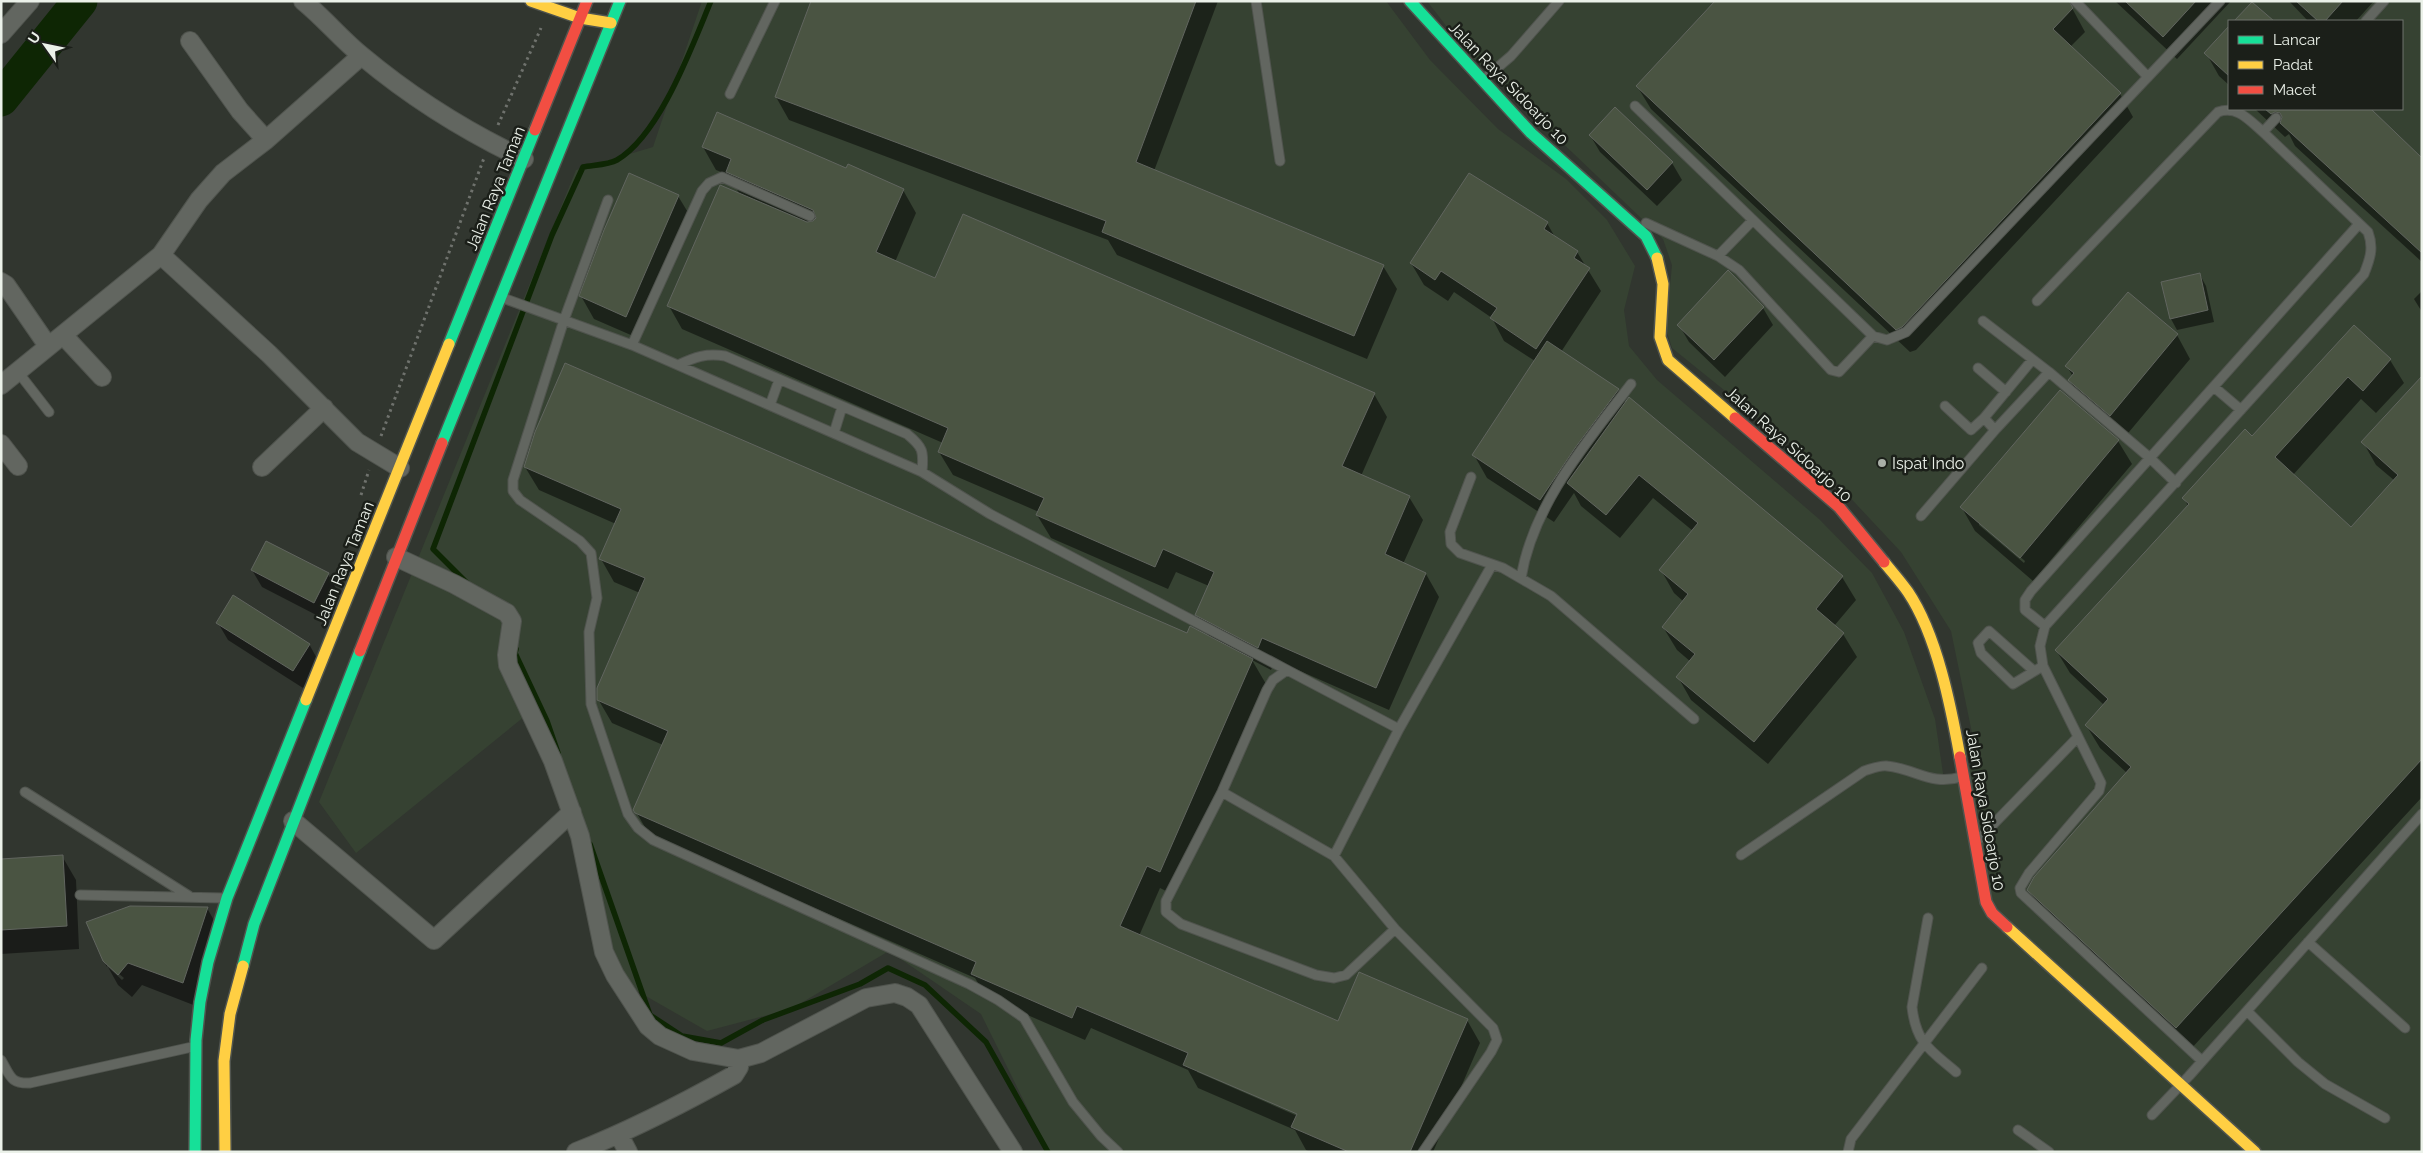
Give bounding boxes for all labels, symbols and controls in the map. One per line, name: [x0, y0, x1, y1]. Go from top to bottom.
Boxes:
street label: Jalan Raya Sidoarjo 10: [1445, 18, 1572, 149]
north arrow: [20, 20, 70, 70]
legend: [2228, 20, 2403, 110]
text: U: [25, 29, 44, 47]
text: Lancar: [2273, 31, 2321, 49]
text: Padat: [2273, 56, 2313, 74]
text: Macet: [2273, 81, 2316, 99]
street label: Jalan Raya Taman: [462, 123, 529, 253]
street label: Jalan Raya Sidoarjo 10: [1721, 383, 1856, 506]
place label: Ispat Indo: [1892, 454, 1964, 473]
marker: Ispat Indo: [1876, 457, 1888, 469]
street label: Jalan Raya Taman: [311, 498, 378, 628]
street label: Jalan Raya Sidoarjo 10: [1962, 728, 2009, 892]

